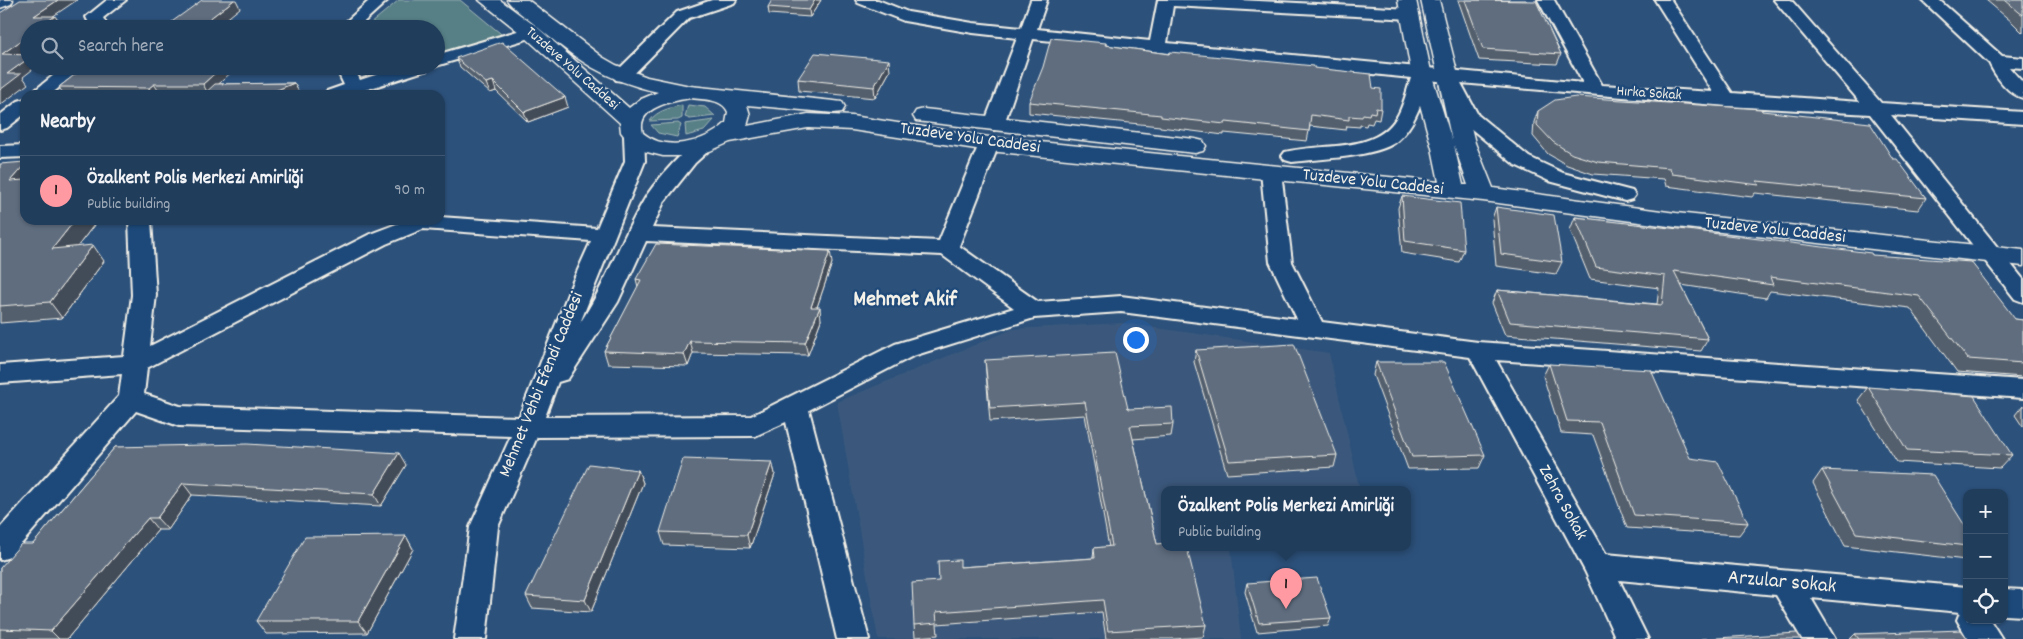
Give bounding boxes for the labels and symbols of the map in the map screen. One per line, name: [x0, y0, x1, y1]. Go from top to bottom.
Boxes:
street label: Tuzdeve Yolu Caddesi: [520, 22, 624, 116]
street label: Hırka Sokak: [1616, 81, 1682, 107]
street label: Tuzdeve Yolu Caddesi: [898, 117, 1042, 161]
street label: Tuzdeve Yolu Caddesi: [1301, 163, 1445, 203]
street label: Tuzdeve Yolu Caddesi: [1703, 211, 1847, 251]
district label: Mehmet Akif: [853, 285, 958, 316]
street label: Mehmet Vehbi Efendi Caddesi: [493, 289, 591, 481]
your location: [1123, 327, 1149, 353]
street label: Zehra Sokak: [1531, 461, 1593, 545]
street label: Arzular sokak: [1726, 563, 1838, 603]
pin: 1: [1270, 568, 1302, 609]

